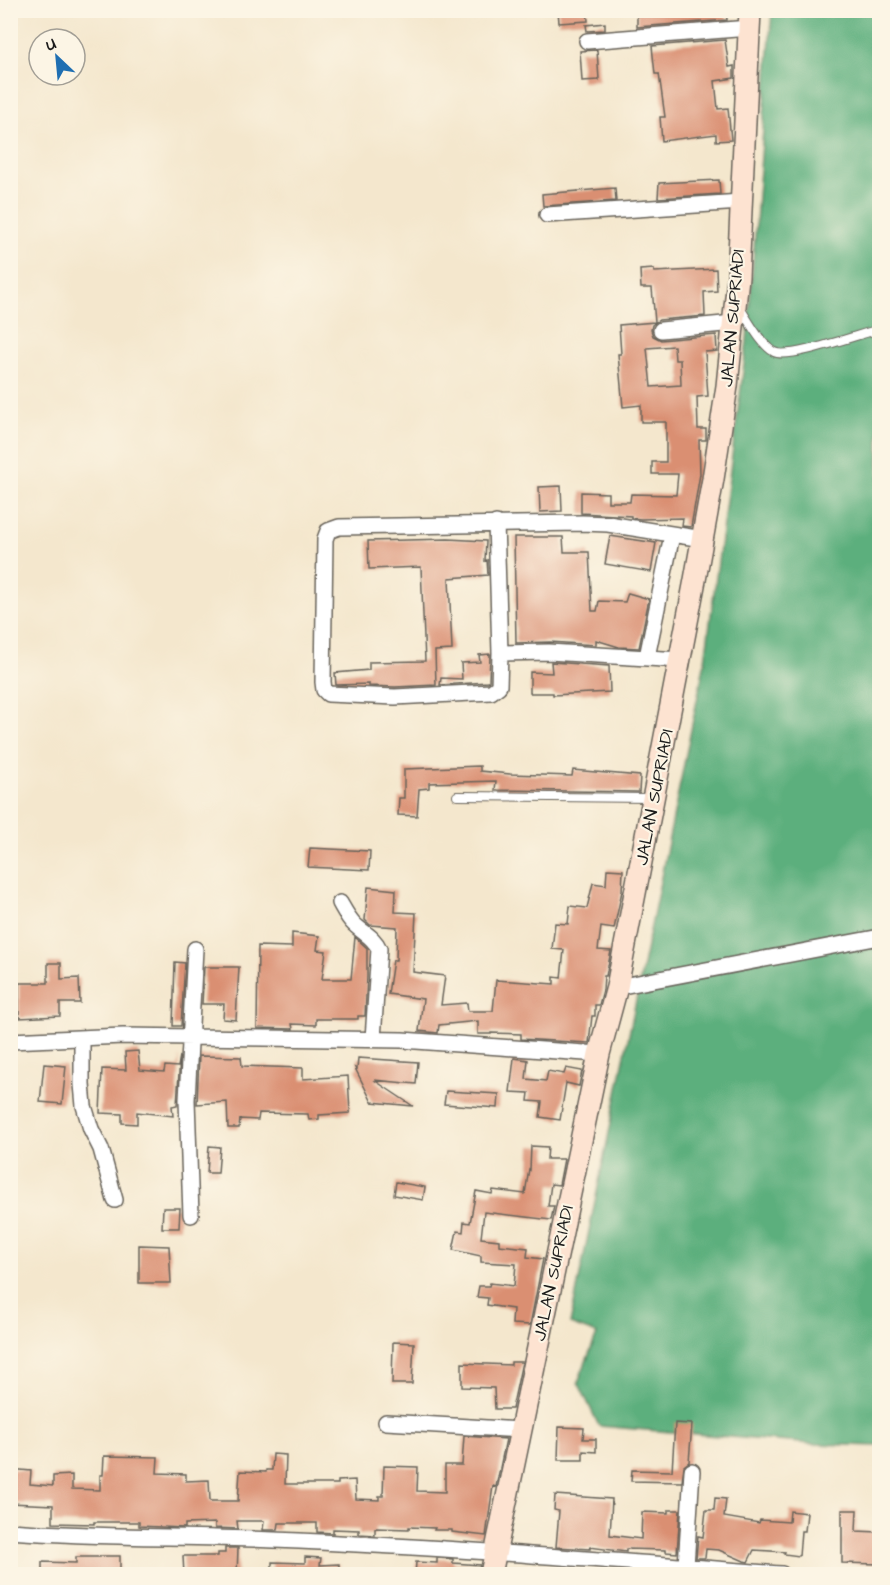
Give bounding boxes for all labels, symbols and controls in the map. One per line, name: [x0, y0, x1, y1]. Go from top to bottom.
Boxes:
north arrow: [27, 27, 87, 87]
text: U: [42, 33, 60, 56]
street label: JALAN SUPRIADI: [714, 248, 751, 388]
street label: JALAN SUPRIADI: [629, 727, 680, 867]
street label: JALAN SUPRIADI: [527, 1203, 580, 1343]

